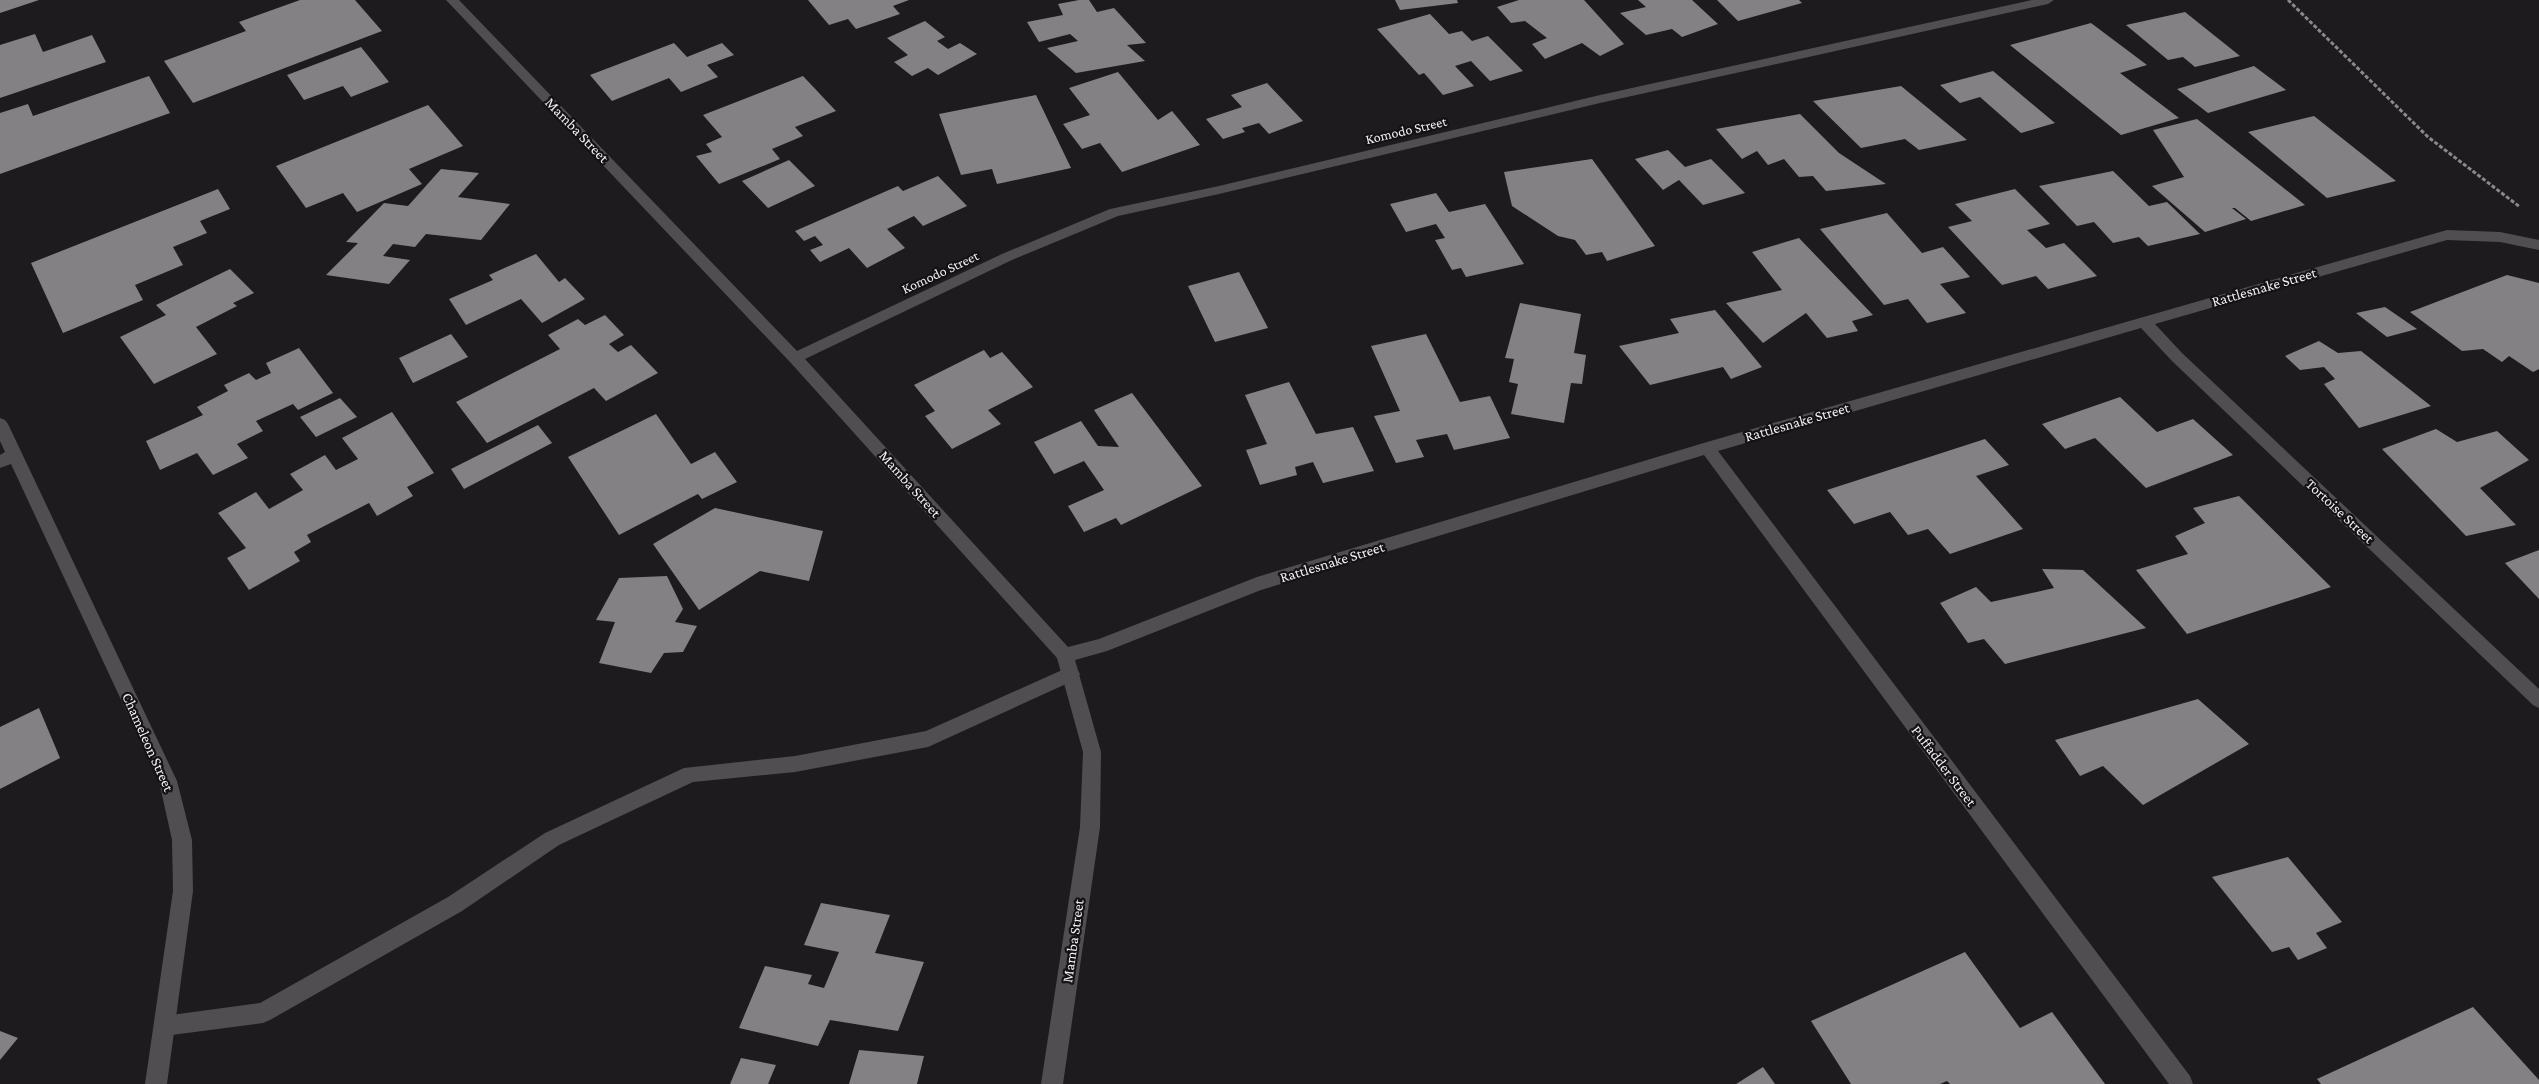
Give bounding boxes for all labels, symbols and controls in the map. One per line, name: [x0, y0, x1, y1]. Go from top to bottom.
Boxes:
street label: Mamba Street: [542, 94, 613, 167]
street label: Komodo Street: [1364, 113, 1448, 147]
street label: Komodo Street: [899, 247, 981, 297]
street label: Rattlesnake Street: [2210, 264, 2319, 310]
street label: Rattlesnake Street: [1743, 399, 1852, 445]
street label: Mamba Street: [876, 447, 945, 521]
street label: Tortoise Street: [2303, 475, 2378, 547]
street label: Rattlesnake Street: [1278, 538, 1387, 585]
street label: Chameleon Street: [119, 690, 177, 795]
street label: Puffadder Street: [1908, 722, 1980, 810]
street label: Mamba Street: [1059, 897, 1087, 984]

